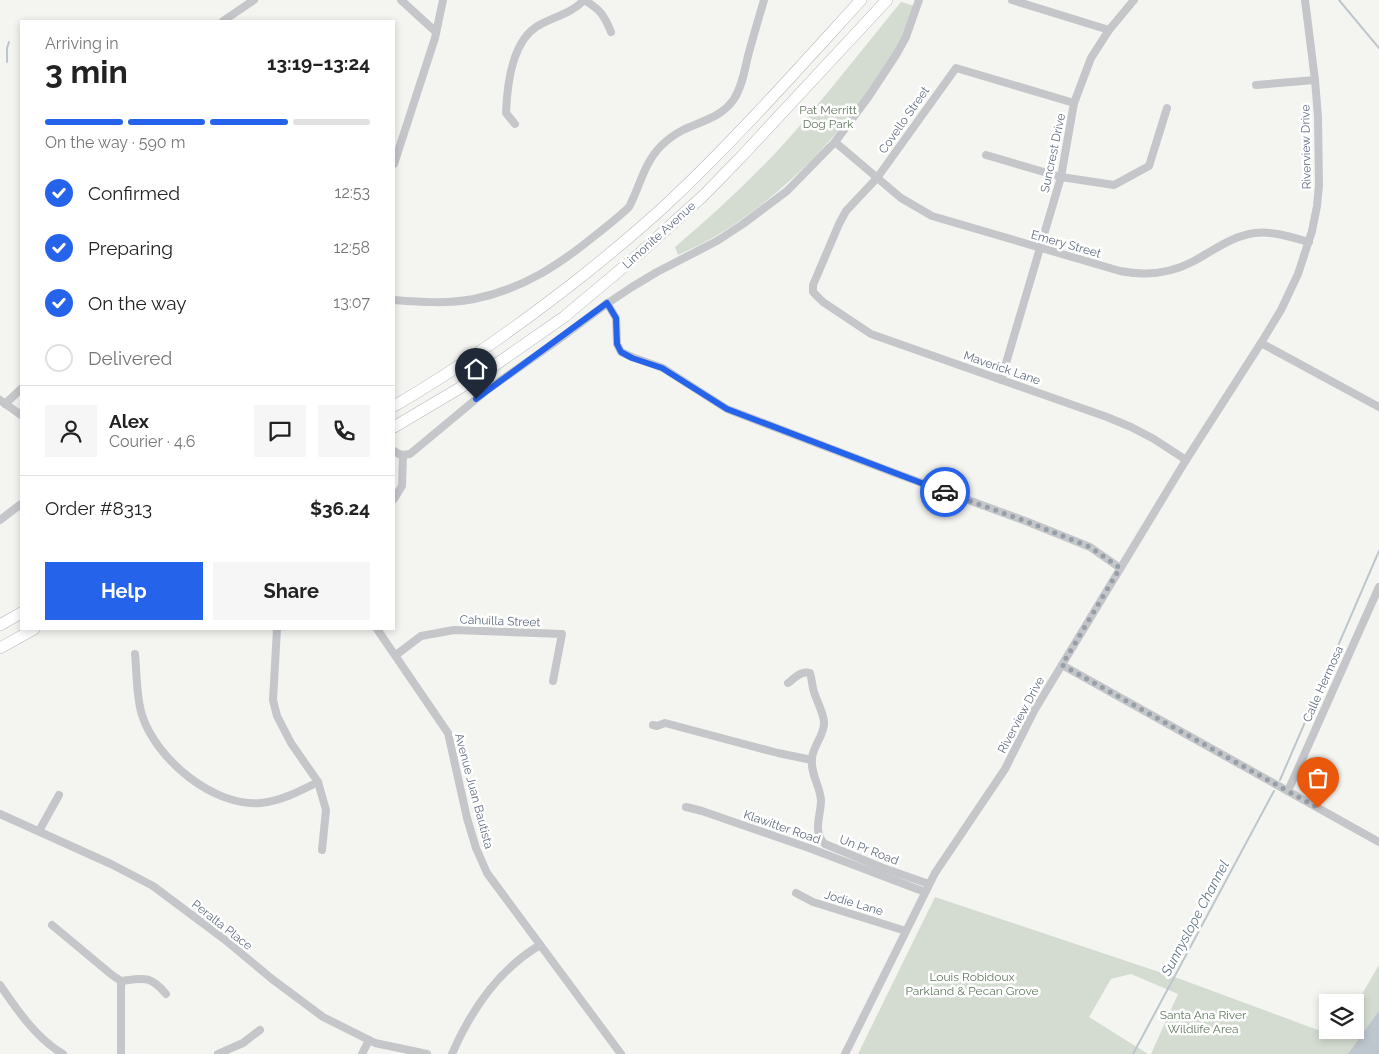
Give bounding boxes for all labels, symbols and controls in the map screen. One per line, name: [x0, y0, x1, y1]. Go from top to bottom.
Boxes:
text: Arriving in: [45, 34, 119, 53]
text: 13:19–13:24: [267, 52, 370, 74]
text: 3 min: [45, 53, 128, 90]
street label: Covello Street: [876, 84, 932, 156]
park label: Pat Merritt Dog Park: [799, 103, 857, 131]
street label: Riverview Drive: [1298, 104, 1314, 190]
street label: Suncrest Drive: [1038, 112, 1068, 194]
text: On the way · 590 m: [45, 133, 185, 152]
icon: check: [45, 179, 73, 207]
text: Confirmed: [88, 182, 180, 204]
text: 12:53: [335, 183, 370, 202]
street label: Limonite Avenue: [620, 199, 698, 271]
street label: Emery Street: [1029, 227, 1103, 261]
icon: check: [45, 234, 73, 262]
text: Preparing: [88, 237, 173, 259]
text: 12:58: [334, 238, 370, 257]
icon: check: [45, 289, 73, 317]
text: On the way: [88, 292, 187, 314]
text: 13:07: [333, 293, 370, 312]
text: Delivered: [88, 347, 172, 369]
pin: [455, 348, 497, 399]
street label: Maverick Lane: [962, 348, 1042, 388]
icon: home: [462, 355, 490, 383]
button: person: [45, 405, 97, 457]
button: chat: [254, 405, 306, 457]
button: phone: [318, 405, 370, 457]
text: Alex: [109, 410, 149, 432]
text: Courier · 4.6: [109, 432, 195, 451]
courier: [920, 467, 970, 517]
icon: car: [931, 478, 959, 506]
text: Order #8313: [45, 497, 152, 519]
text: $36.24: [310, 497, 370, 519]
button: Help: [45, 562, 203, 620]
button: Share: [213, 562, 370, 620]
street label: Cahuilla Street: [459, 613, 541, 629]
street label: Calle Hermosa: [1300, 644, 1346, 724]
street label: Riverview Drive: [995, 674, 1047, 756]
street label: Avenue Juan Bautista: [452, 732, 496, 850]
pin: [1297, 757, 1339, 808]
icon: bag: [1304, 764, 1332, 792]
street label: Klawitter Road: [742, 807, 822, 847]
street label: Un Pr Road: [837, 832, 901, 868]
water label: Sunnyslope Channel: [1157, 857, 1232, 979]
street label: Jodie Lane: [823, 887, 885, 919]
street label: Peralta Place: [189, 897, 255, 953]
park label: Louis Robidoux Parkland & Pecan Grove: [905, 970, 1039, 998]
map controls: [1319, 994, 1364, 1039]
button: layers: [1319, 994, 1364, 1039]
park label: Santa Ana River Wildlife Area: [1160, 1008, 1247, 1036]

